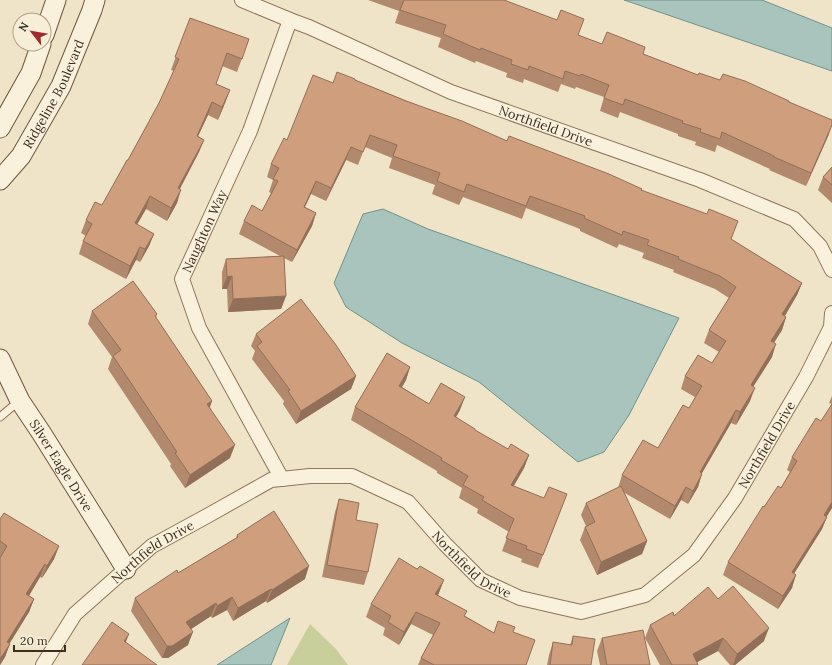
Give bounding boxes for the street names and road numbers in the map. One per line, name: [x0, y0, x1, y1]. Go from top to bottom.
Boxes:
street label: Ridgeline Boulevard: [19, 37, 88, 151]
street label: Northfield Drive: [497, 101, 595, 150]
street label: Naughton Way: [178, 187, 230, 275]
street label: Northfield Drive: [734, 398, 799, 491]
street label: Silver Eagle Drive: [26, 416, 97, 515]
street label: Northfield Drive: [107, 516, 197, 587]
street label: Northfield Drive: [429, 527, 514, 601]

